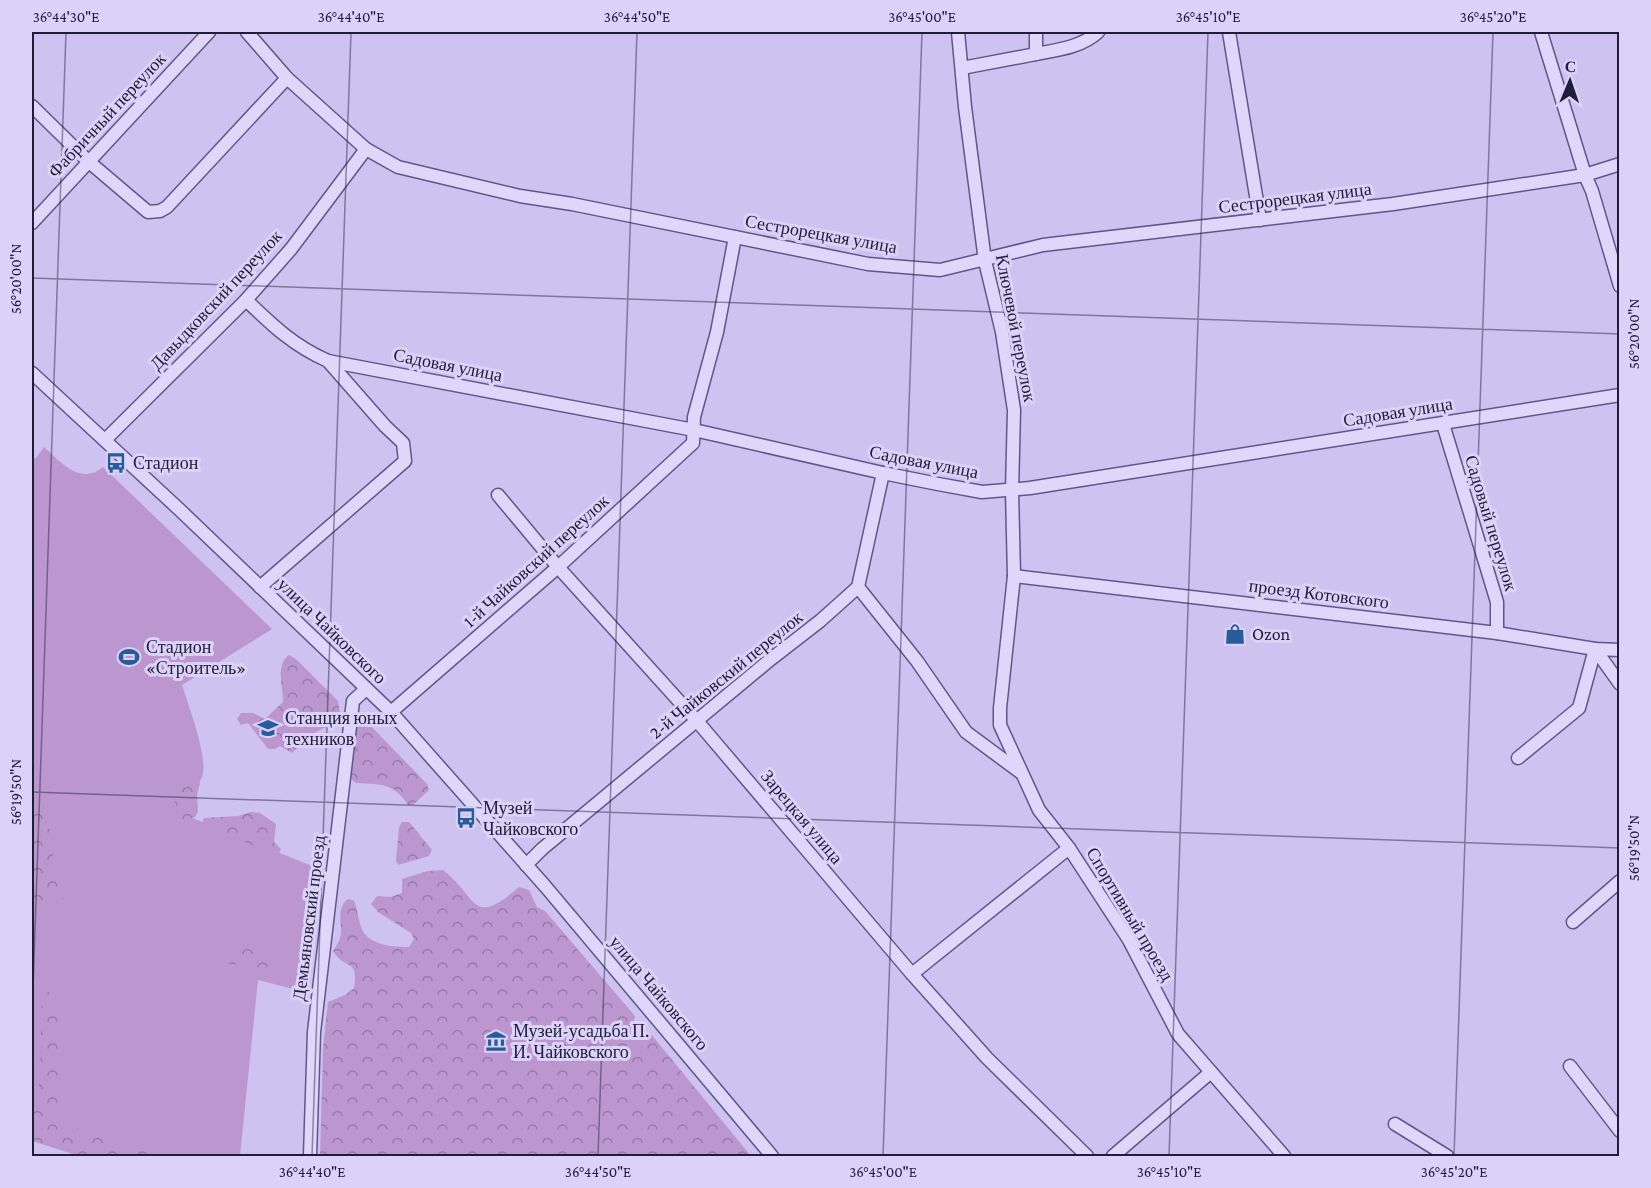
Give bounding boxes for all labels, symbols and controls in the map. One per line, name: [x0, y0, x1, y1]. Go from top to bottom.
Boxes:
text: 36°44'30"E: [33, 9, 99, 25]
text: 36°44'40"E: [318, 9, 384, 25]
text: 36°44'50"E: [604, 9, 670, 25]
text: 36°45'00"E: [888, 9, 956, 25]
text: 36°45'10"E: [1176, 9, 1240, 25]
text: 36°45'20"E: [1460, 9, 1526, 25]
street label: Фабричный переулок: [44, 48, 170, 181]
north arrow: [1540, 51, 1600, 111]
text: С: [1564, 58, 1577, 75]
street label: Сестрорецкая улица: [1217, 179, 1373, 217]
street label: Сестрорецкая улица: [743, 211, 899, 257]
street label: Давыдковский переулок: [146, 226, 286, 374]
text: 56°20'00"N: [8, 244, 24, 314]
street label: Ключевой переулок: [992, 252, 1040, 404]
text: 56°20'00"N: [1626, 299, 1642, 369]
street label: Садовая улица: [392, 345, 504, 385]
street label: Садовая улица: [1342, 393, 1454, 431]
street label: Садовая улица: [868, 442, 980, 482]
bus stop icon: Стадион: [104, 451, 128, 475]
place label: Стадион: [133, 453, 199, 473]
street label: Садовый переулок: [1461, 453, 1521, 594]
street label: 1-й Чайковский переулок: [459, 490, 613, 632]
street label: улица Чайковского: [274, 574, 390, 688]
street label: проезд Котовского: [1248, 575, 1390, 613]
street label: 2-й Чайковский переулок: [645, 607, 807, 743]
shop icon: Ozon: [1223, 622, 1247, 646]
place label: Ozon: [1252, 624, 1291, 644]
place label: Стадион «Строитель»: [146, 637, 246, 678]
sports icon: Стадион «Строитель»: [117, 645, 141, 669]
place label: Станция юных техников: [285, 708, 398, 749]
school or university icon: Станция юных техников: [256, 716, 280, 740]
text: 56°19'50"N: [8, 759, 24, 825]
street label: Зарецкая улица: [757, 766, 847, 868]
place label: Музей Чайковского: [483, 798, 578, 839]
bus stop icon: Музей Чайковского: [454, 806, 478, 830]
text: 56°19'50"N: [1626, 815, 1642, 881]
street label: Демьяновский проезд: [289, 834, 329, 1002]
street label: Спортивный проезд: [1082, 844, 1178, 984]
street label: улица Чайковского: [605, 932, 713, 1054]
place label: Музей-усадьба П. И. Чайковского: [513, 1021, 649, 1062]
museum icon: Музей-усадьба П. И. Чайковского: [484, 1029, 508, 1053]
text: 36°44'40"E: [279, 1164, 345, 1180]
text: 36°44'50"E: [565, 1164, 631, 1180]
text: 36°45'00"E: [849, 1164, 917, 1180]
text: 36°45'10"E: [1137, 1164, 1201, 1180]
text: 36°45'20"E: [1421, 1164, 1487, 1180]

